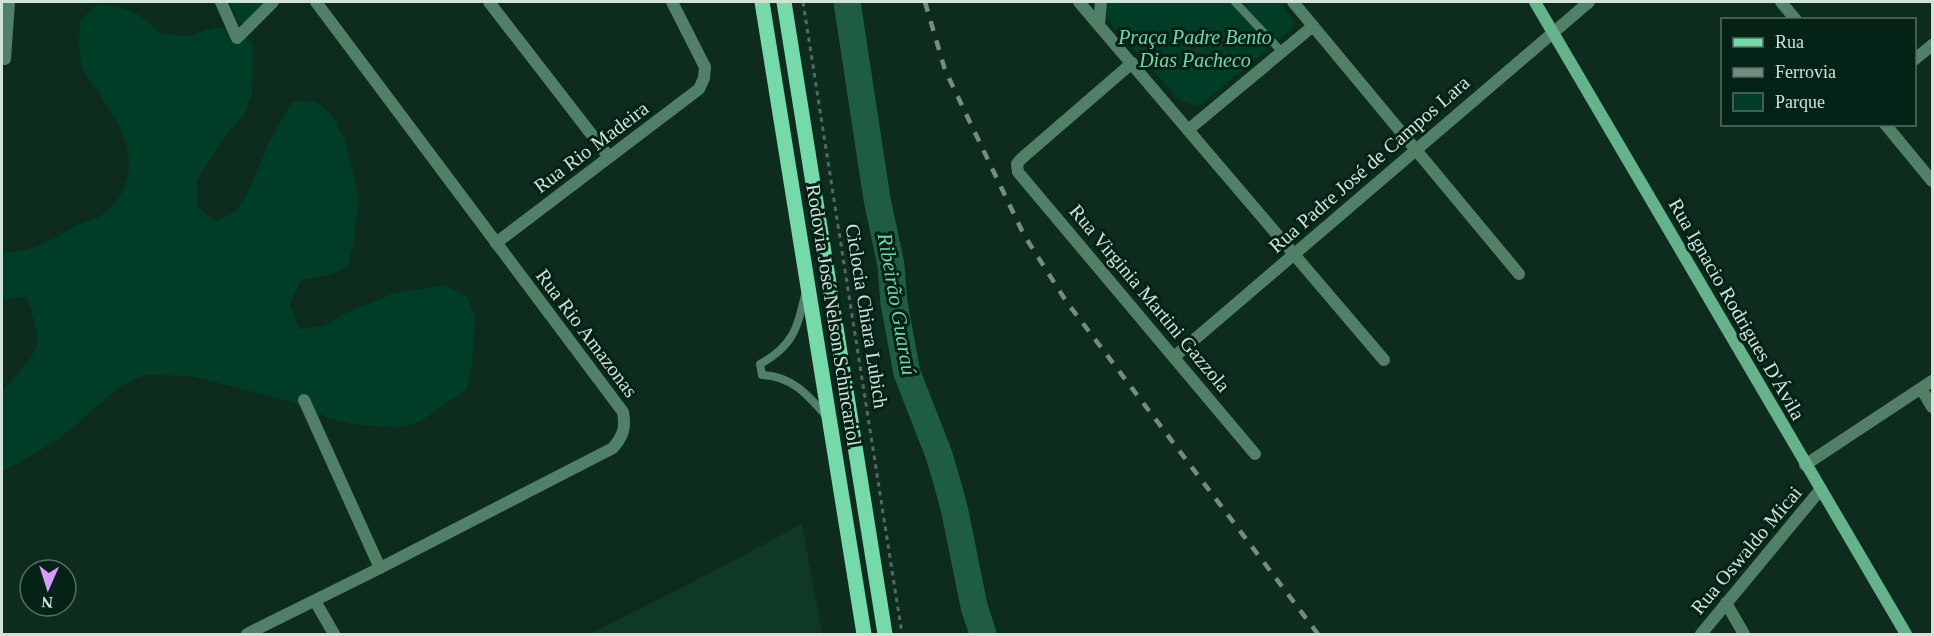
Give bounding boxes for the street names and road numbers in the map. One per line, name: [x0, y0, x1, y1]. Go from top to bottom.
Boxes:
street label: Rua Padre José de Campos Lara: [1264, 71, 1474, 258]
street label: Rua Rio Madeira: [529, 97, 653, 197]
street label: Rodovia José Nelson Schincariol: [802, 182, 866, 448]
street label: Rua Ignacio Rodrigues D'Ávila: [1664, 194, 1810, 424]
street label: Rua Virginia Martini Gazzola: [1064, 200, 1235, 397]
street label: Ciclocia Chiara Lubich: [842, 222, 892, 410]
street label: Rua Rio Amazonas: [532, 265, 642, 401]
street label: Rua Oswaldo Micai: [1686, 481, 1806, 618]

